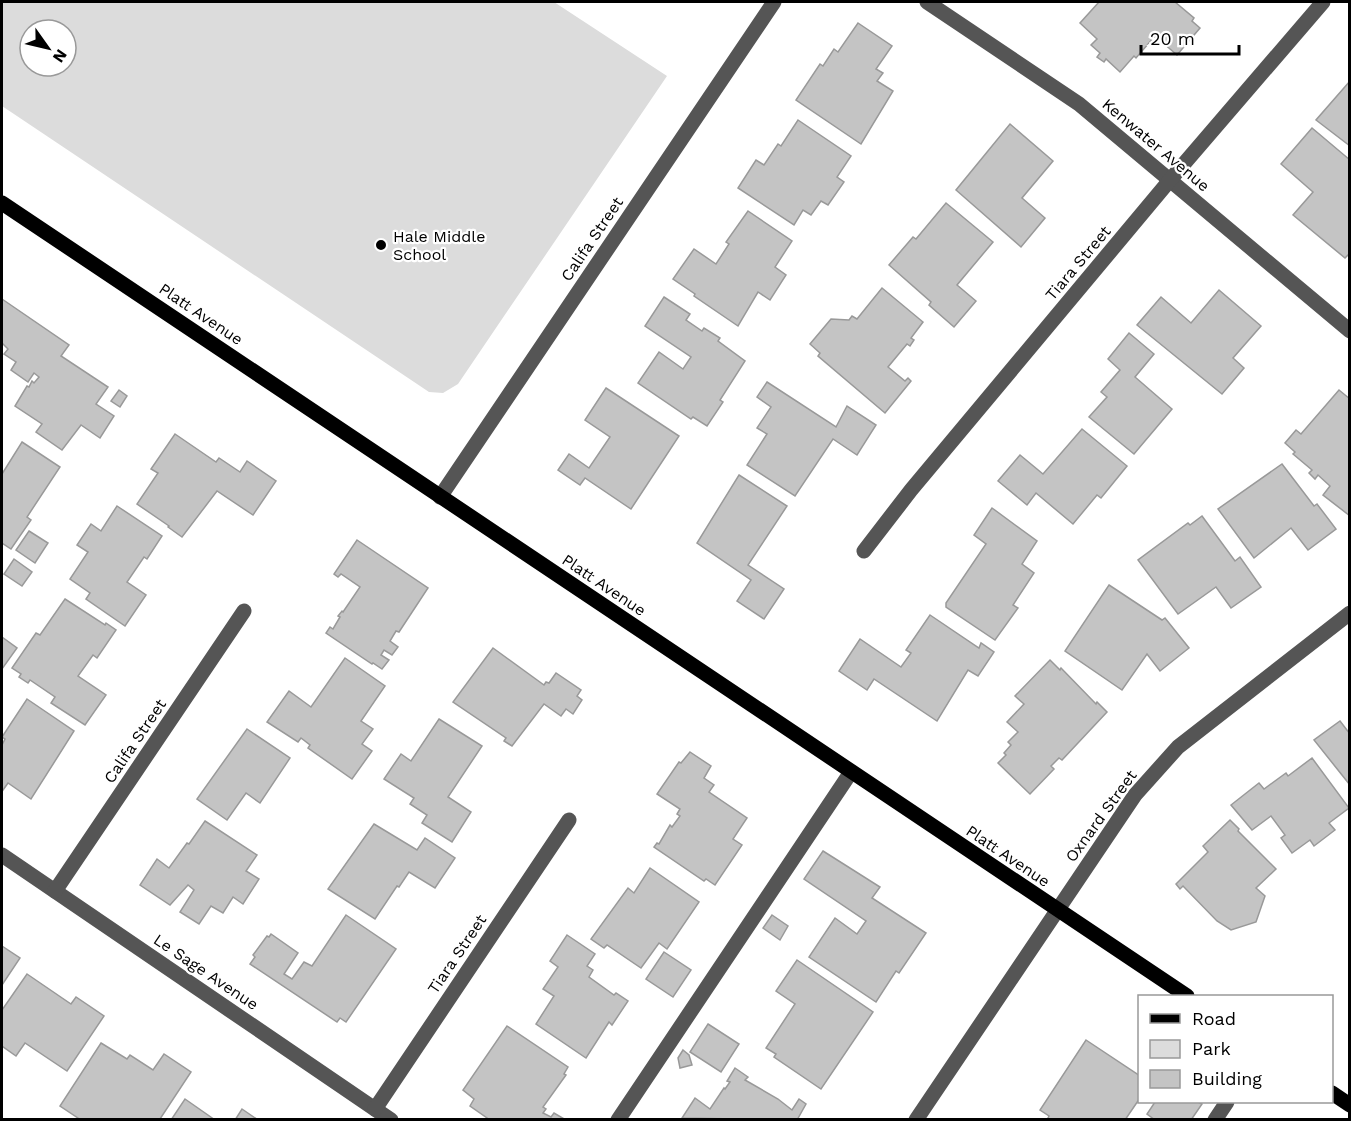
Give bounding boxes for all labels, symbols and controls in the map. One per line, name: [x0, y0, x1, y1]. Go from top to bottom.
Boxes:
north arrow: [18, 18, 78, 78]
scale bar: [1141, 18, 1238, 56]
text: 20 m: [1150, 28, 1195, 49]
text: N: [49, 46, 71, 66]
street label: Kenwater Avenue: [1098, 95, 1214, 195]
street label: Califa Street: [557, 193, 627, 285]
street label: Tiara Street: [1041, 222, 1115, 304]
place label: Hale Middle School: [393, 227, 485, 264]
marker: Hale Middle School: [374, 238, 388, 252]
street label: Platt Avenue: [155, 279, 247, 349]
street label: Platt Avenue: [558, 550, 650, 620]
street label: Califa Street: [100, 695, 170, 787]
street label: Oxnard Street: [1061, 766, 1141, 866]
street label: Platt Avenue: [962, 821, 1054, 891]
street label: Tiara Street: [424, 911, 491, 997]
street label: Le Sage Avenue: [150, 930, 262, 1014]
legend: [1138, 995, 1333, 1103]
text: Road: [1192, 1008, 1236, 1029]
text: Park: [1192, 1038, 1231, 1059]
text: Building: [1192, 1068, 1262, 1089]

